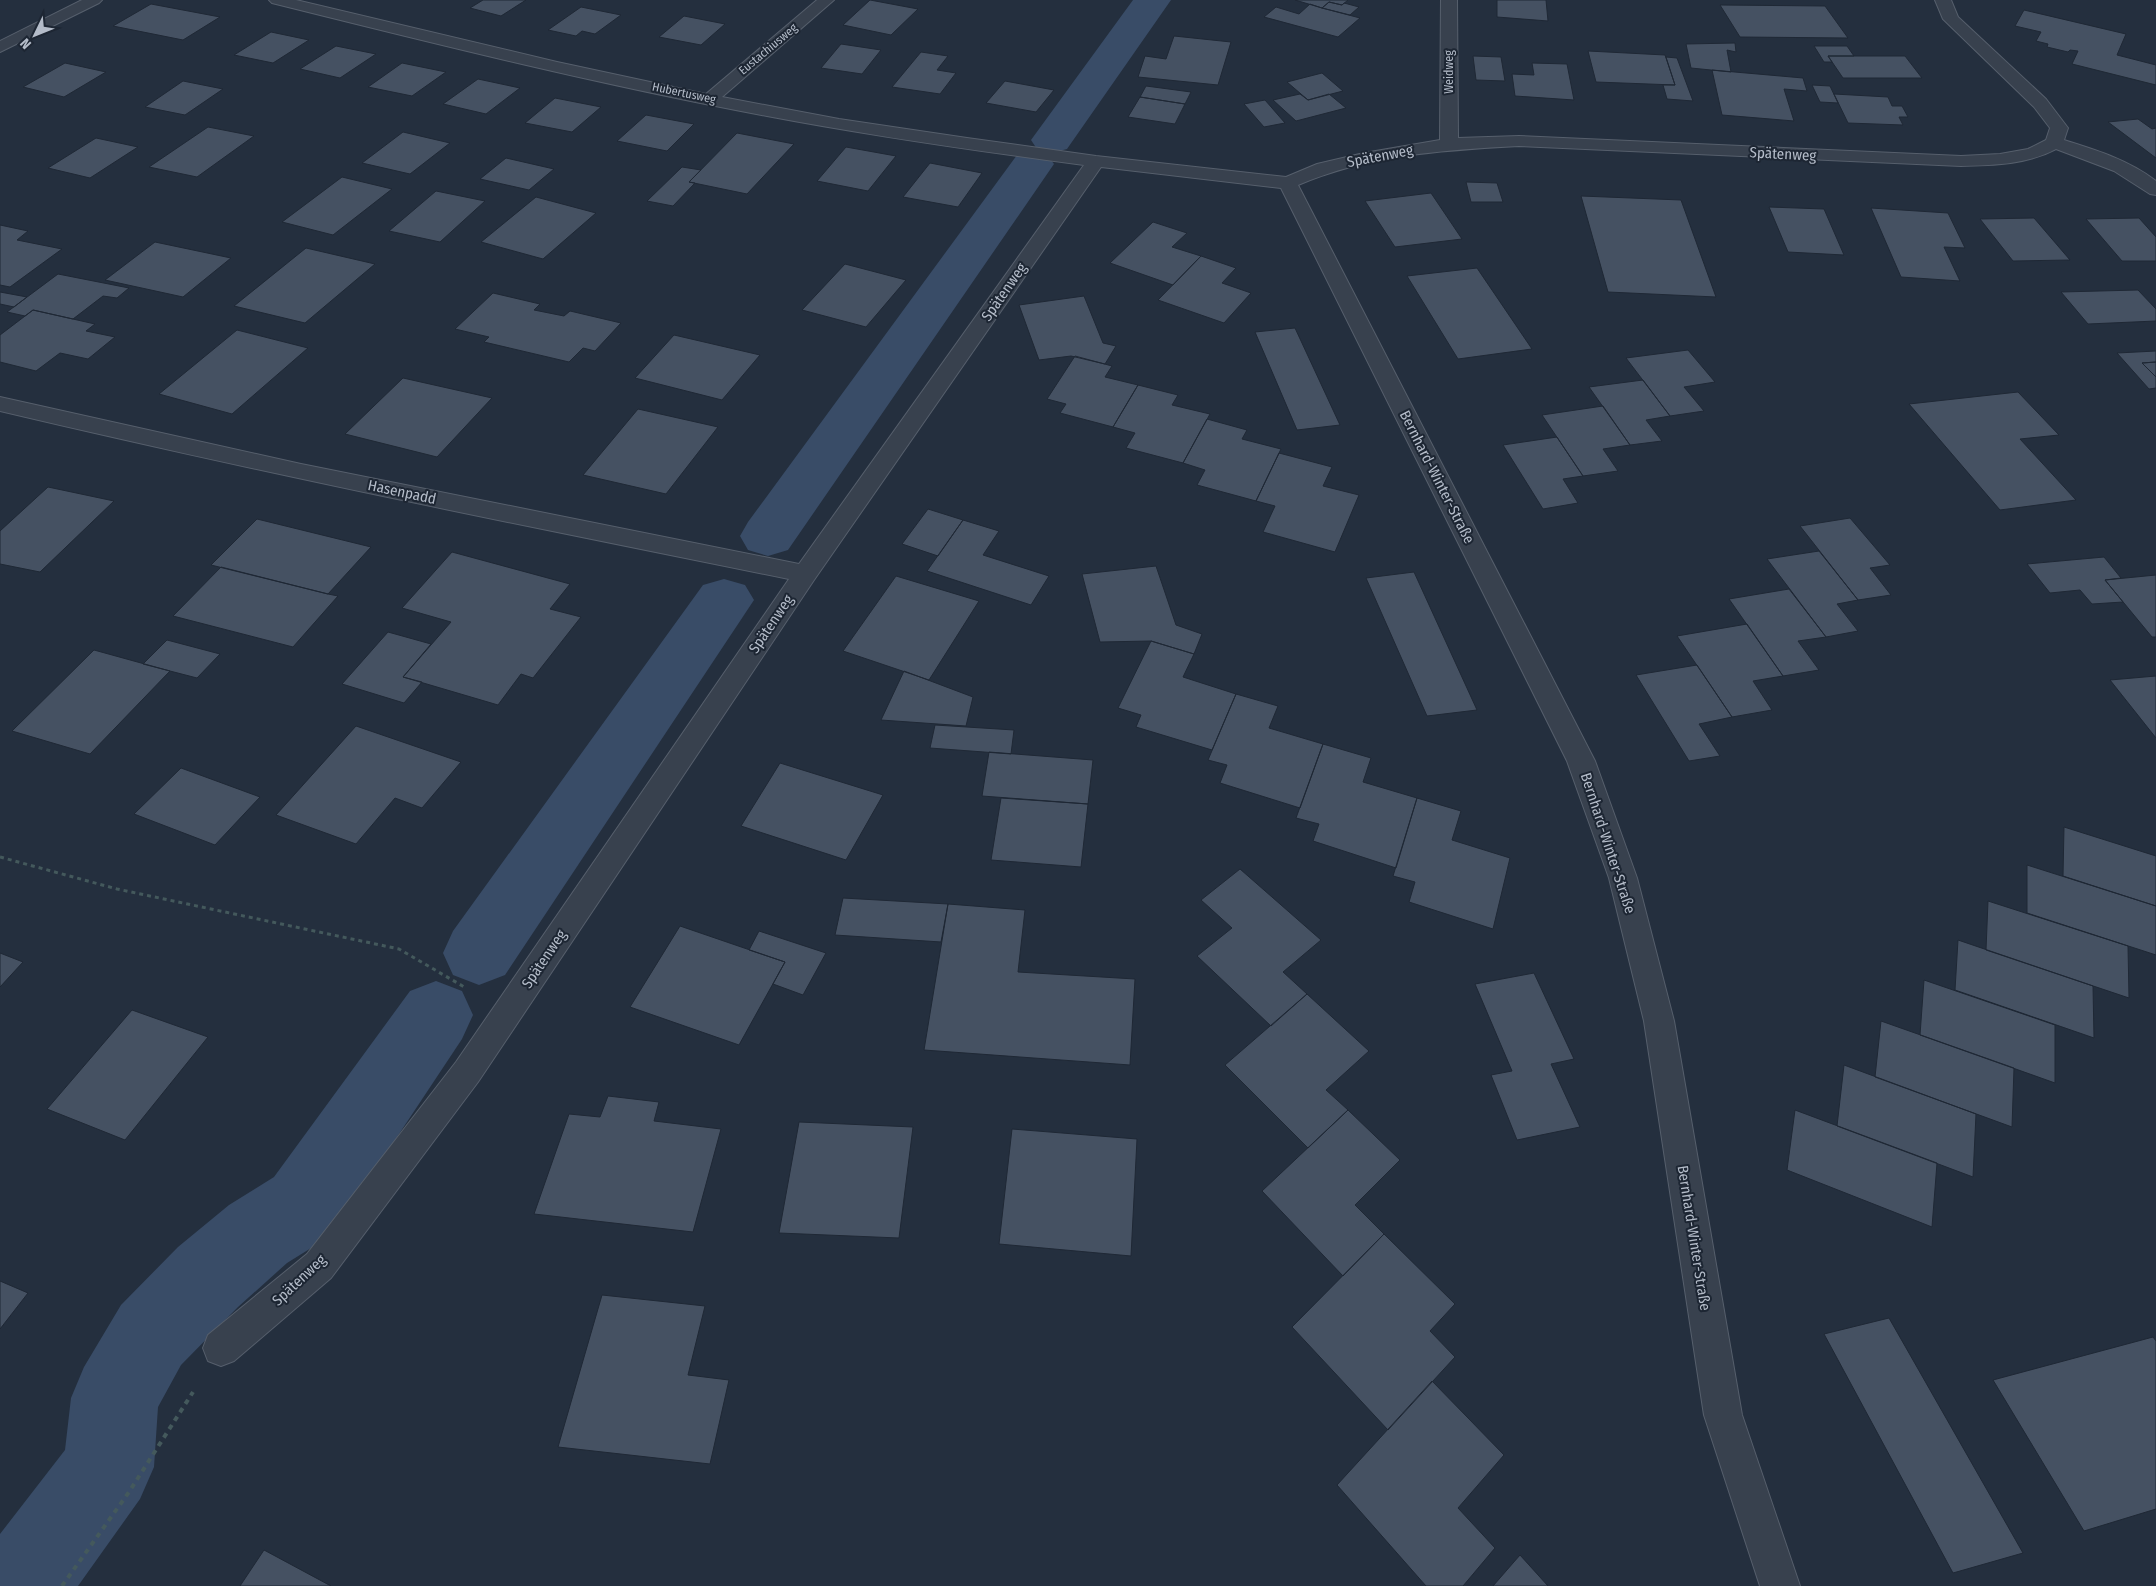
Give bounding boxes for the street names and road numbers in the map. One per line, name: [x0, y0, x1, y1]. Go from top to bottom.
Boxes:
street label: Eustachiusweg: [736, 20, 800, 77]
street label: Weidweg: [1442, 50, 1456, 94]
street label: Hubertusweg: [651, 79, 717, 107]
street label: Spätenweg: [1345, 141, 1415, 171]
street label: Spätenweg: [1749, 143, 1817, 165]
street label: Spätenweg: [977, 259, 1031, 325]
street label: Bernhard-Winter-Straße: [1396, 407, 1478, 547]
street label: Hasenpadd: [366, 476, 438, 508]
street label: Spätenweg: [745, 591, 797, 657]
street label: Bernhard-Winter-Straße: [1577, 770, 1639, 916]
street label: Spätenweg: [518, 926, 570, 992]
street label: Bernhard-Winter-Straße: [1674, 1164, 1714, 1312]
street label: Spätenweg: [268, 1251, 330, 1309]

